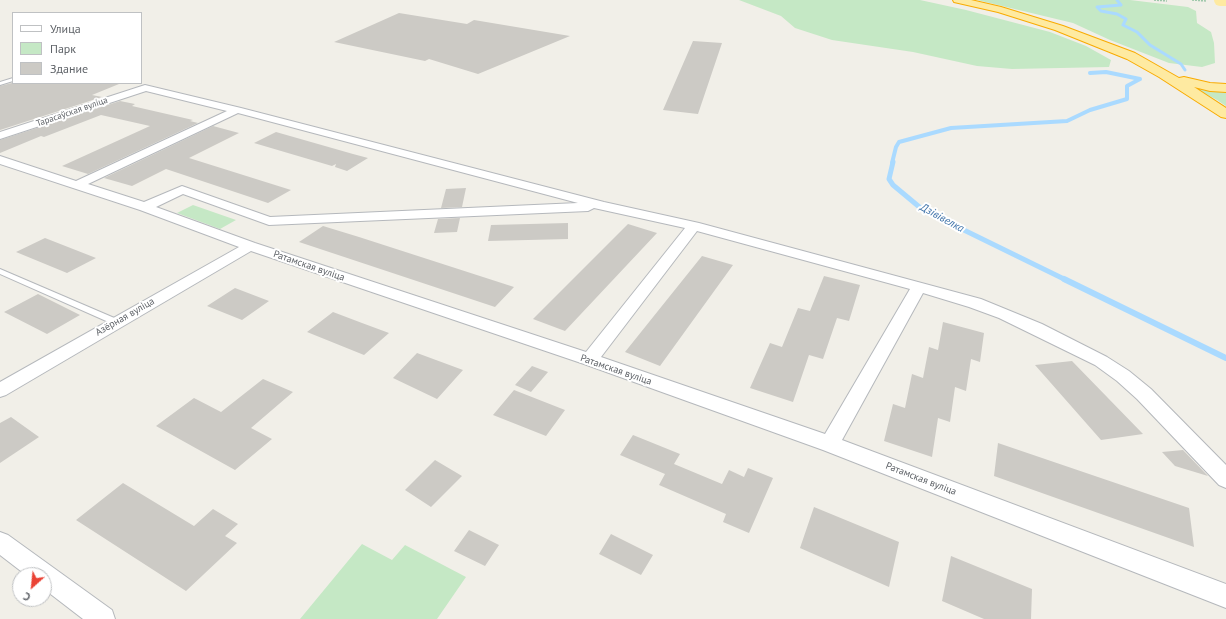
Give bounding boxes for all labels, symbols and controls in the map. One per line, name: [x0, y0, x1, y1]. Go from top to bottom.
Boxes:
legend: [12, 12, 142, 84]
text: Улица: [50, 21, 81, 36]
text: Парк: [50, 41, 76, 56]
text: Здание: [50, 61, 88, 76]
street label: Тарасаўская вуліца: [35, 95, 109, 129]
water label: Дзівівелка: [918, 201, 966, 235]
street label: Ратамская вуліца: [272, 248, 346, 284]
street label: Азёрная вуліца: [93, 295, 157, 339]
street label: Ратамская вуліца: [579, 352, 653, 388]
street label: Ратамская вуліца: [884, 460, 958, 498]
north arrow: [12, 567, 52, 607]
text: С: [21, 589, 33, 604]

